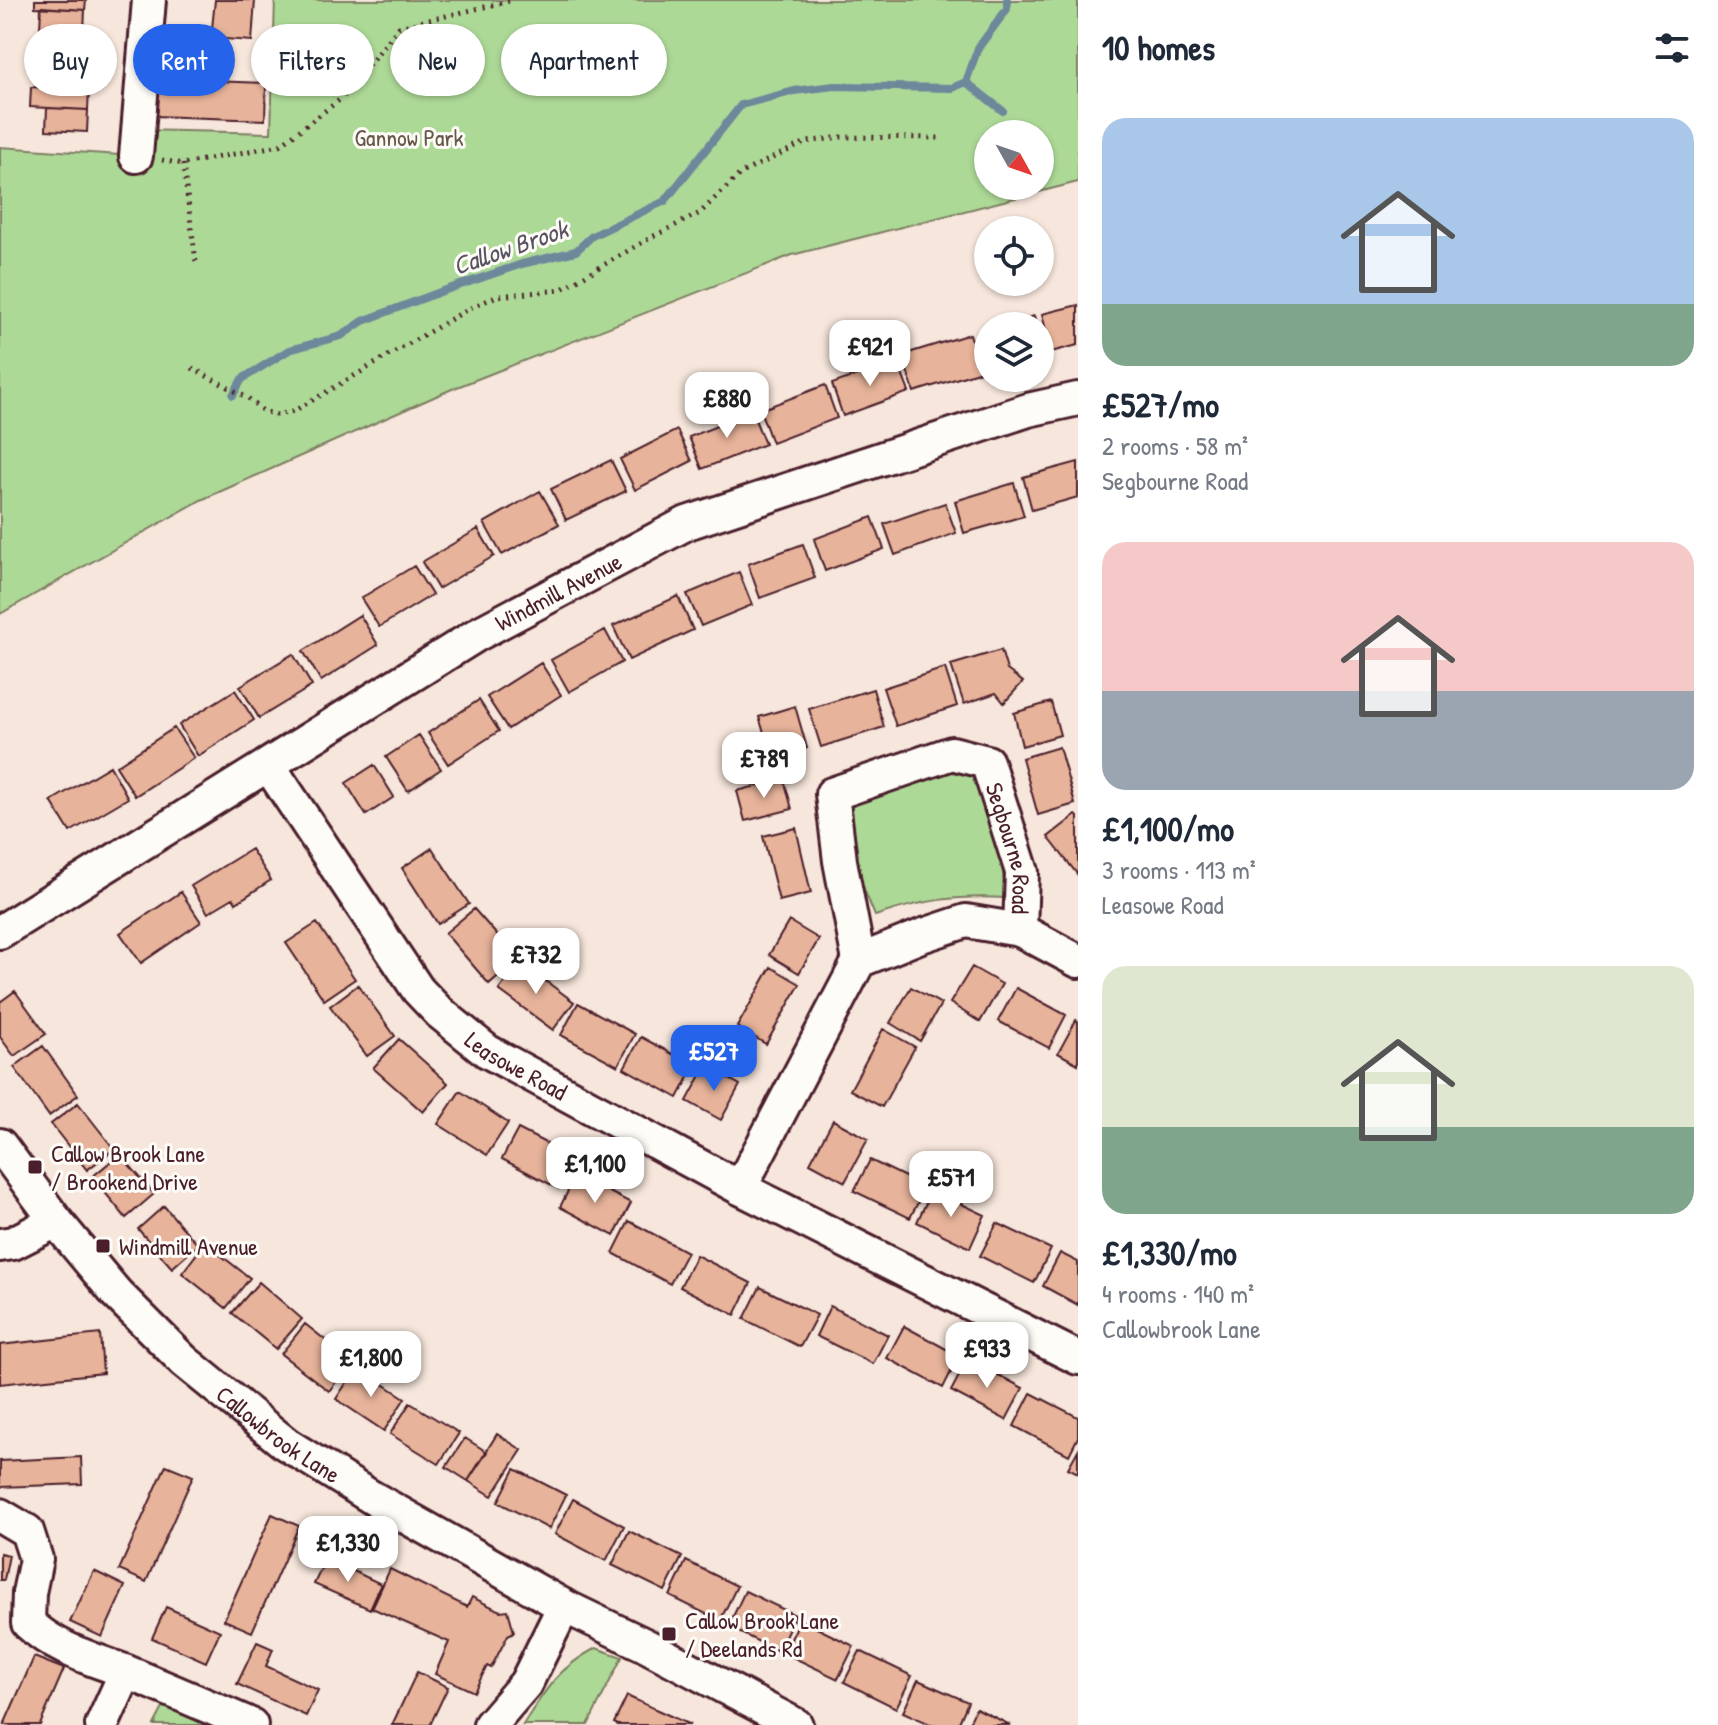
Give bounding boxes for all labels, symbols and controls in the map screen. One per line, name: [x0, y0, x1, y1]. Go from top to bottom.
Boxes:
chip: Buy: [24, 24, 117, 96]
chip: Rent: [133, 24, 235, 96]
chip: Filters: [251, 24, 374, 96]
chip: New: [390, 24, 485, 96]
chip: Apartment: [501, 24, 667, 96]
text: 10 homes: [1102, 25, 1215, 71]
icon: filters: [1650, 26, 1694, 70]
north arrow: [974, 120, 1054, 200]
map controls: [974, 120, 1054, 392]
park label: Gannow Park: [354, 121, 464, 153]
icon: home: [1326, 170, 1470, 314]
water label: Callow Brook: [448, 210, 574, 283]
button: locate: [974, 216, 1054, 296]
button: layers: [974, 312, 1054, 392]
pin: £921: [823, 320, 917, 388]
text: £921: [847, 328, 893, 363]
pin: £880: [680, 372, 774, 440]
text: £880: [703, 380, 751, 415]
text: £527/mo: [1102, 382, 1219, 428]
text: 2 rooms · 58 m²: [1102, 428, 1248, 463]
text: Segbourne Road: [1102, 463, 1248, 498]
street label: Windmill Avenue: [489, 545, 627, 638]
icon: home: [1326, 594, 1470, 738]
pin: £789: [717, 732, 811, 800]
text: £789: [740, 740, 788, 775]
street label: Segbourne Road: [979, 778, 1038, 914]
text: £1,100/mo: [1102, 806, 1234, 852]
text: 3 rooms · 113 m²: [1102, 852, 1256, 887]
text: Leasowe Road: [1102, 887, 1224, 922]
pin: £732: [489, 928, 583, 996]
text: £732: [511, 936, 562, 971]
icon: home: [1326, 1018, 1470, 1162]
street label: Leasowe Road: [459, 1024, 573, 1107]
pin: £527: [667, 1025, 761, 1093]
text: £527: [689, 1033, 739, 1068]
place label: Callow Brook Lane / Brookend Drive: [51, 1137, 206, 1197]
pin: £1,100: [530, 1137, 660, 1205]
text: £1,100: [564, 1145, 626, 1180]
pin: £571: [904, 1151, 998, 1219]
marker: Callow Brook Lane / Brookend Drive: [26, 1158, 44, 1176]
text: £571: [927, 1159, 975, 1194]
place label: Windmill Avenue: [119, 1230, 258, 1262]
text: £1,330/mo: [1102, 1230, 1237, 1276]
marker: Windmill Avenue: [94, 1237, 112, 1255]
text: 4 rooms · 140 m²: [1102, 1276, 1254, 1311]
text: Callowbrook Lane: [1102, 1311, 1261, 1346]
pin: £933: [940, 1322, 1034, 1390]
text: £933: [963, 1330, 1011, 1365]
pin: £1,800: [306, 1331, 436, 1399]
text: £1,800: [339, 1339, 403, 1374]
street label: Callowbrook Lane: [210, 1378, 347, 1490]
pin: £1,330: [283, 1516, 413, 1584]
text: £1,330: [316, 1524, 380, 1559]
place label: Callow Brook Lane / Deelands Rd: [685, 1604, 840, 1664]
marker: Callow Brook Lane / Deelands Rd: [660, 1625, 678, 1643]

